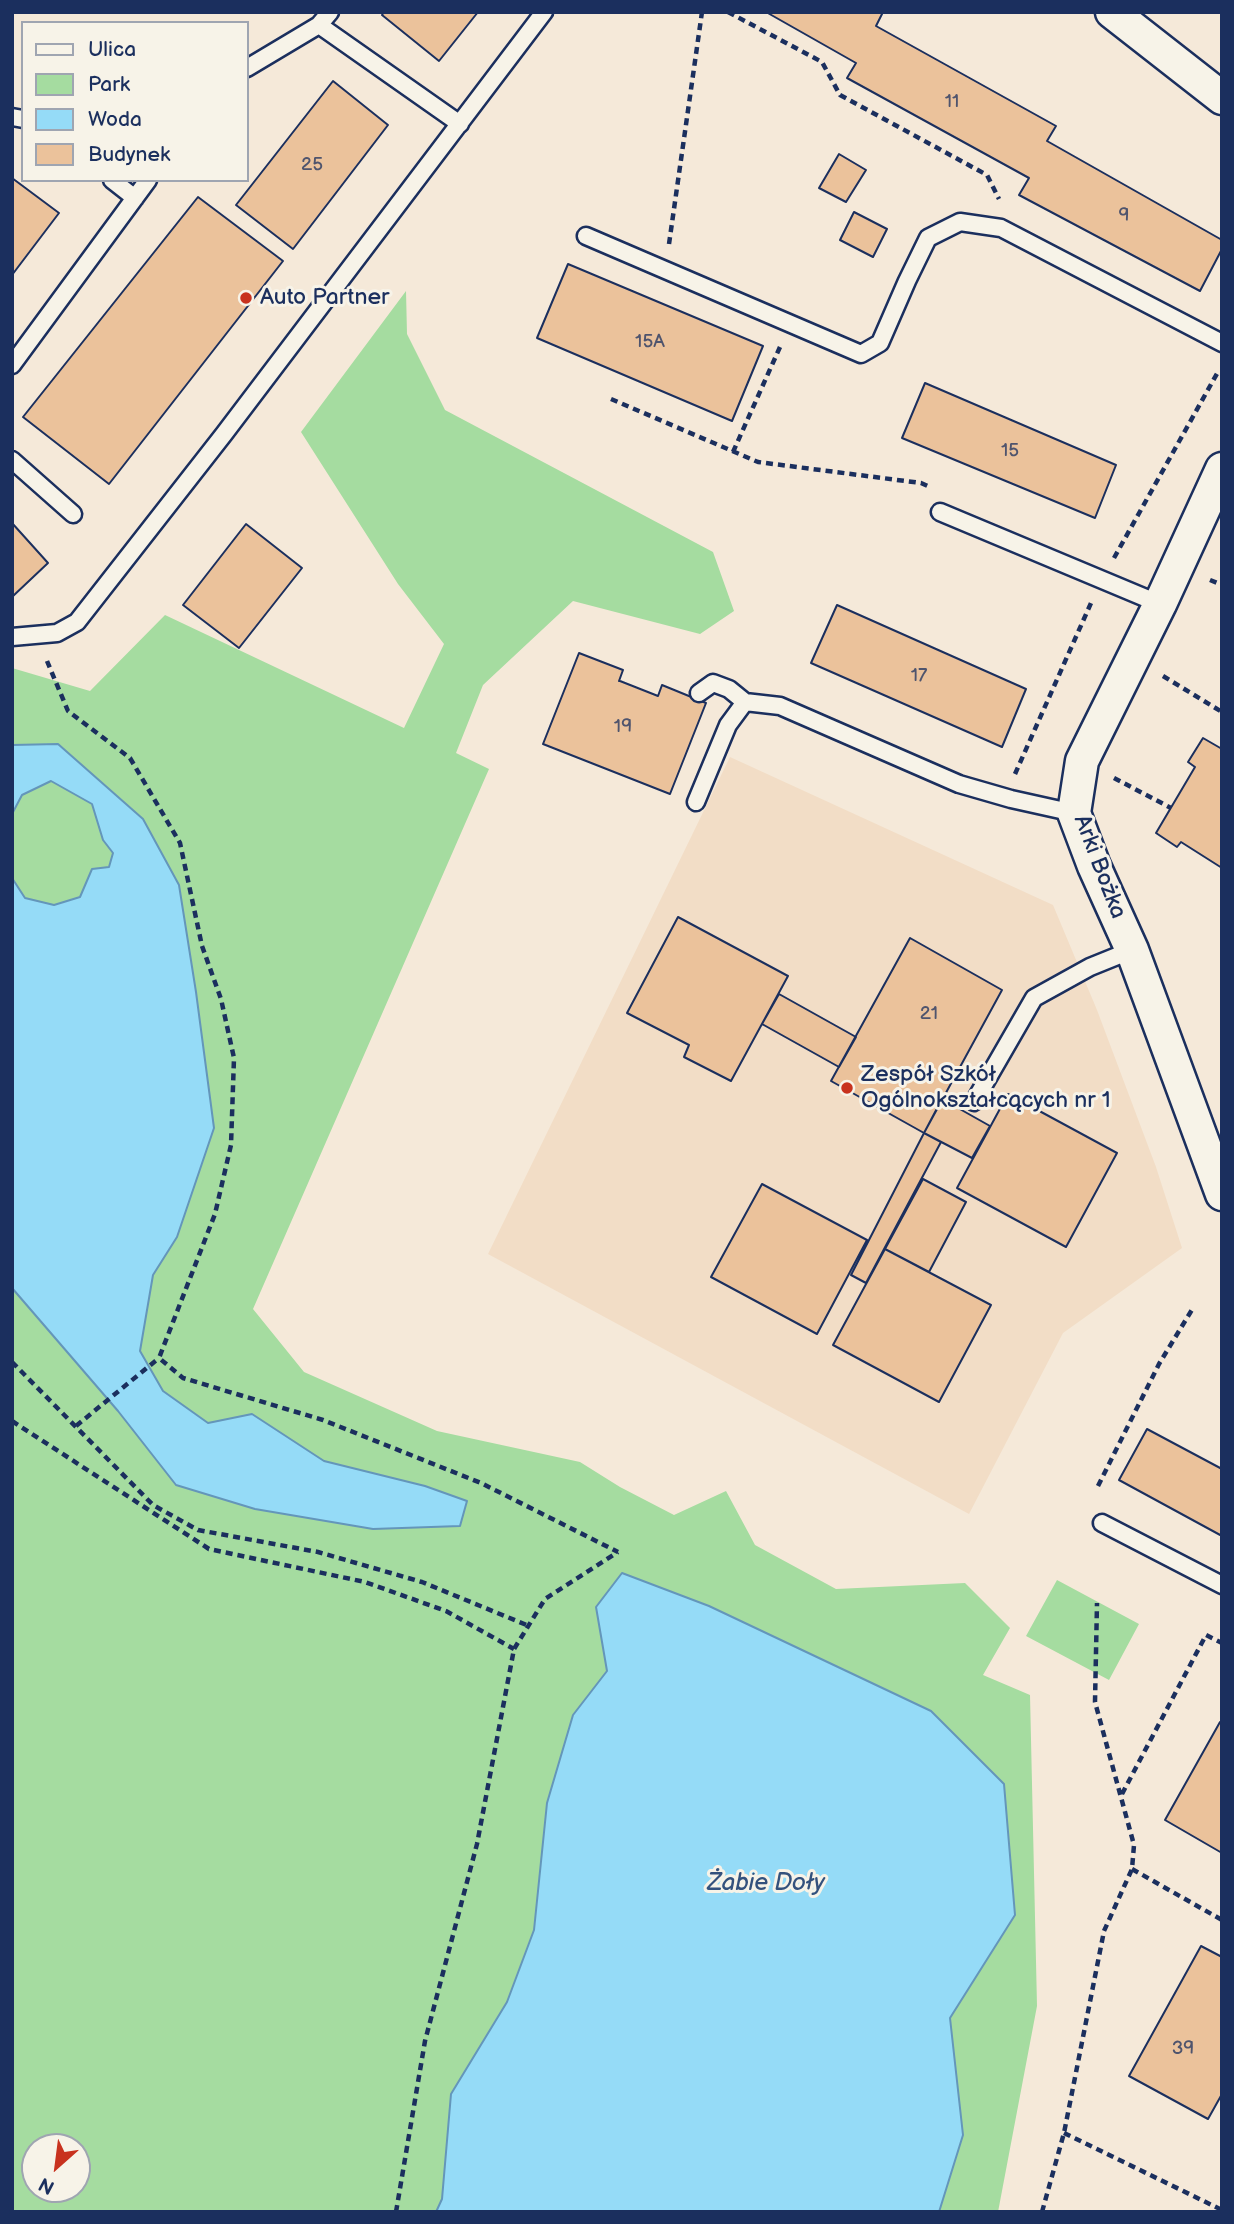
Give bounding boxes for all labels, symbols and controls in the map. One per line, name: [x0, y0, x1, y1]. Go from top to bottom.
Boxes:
legend: [21, 21, 248, 182]
text: Ulica: [88, 37, 136, 62]
text: Park: [88, 72, 130, 97]
house number: 11: [945, 91, 959, 113]
text: Woda: [88, 107, 142, 132]
text: Budynek: [88, 142, 170, 167]
house number: 25: [301, 154, 323, 176]
house number: 9: [1119, 205, 1129, 227]
place label: Auto Partner: [260, 284, 389, 312]
marker: Auto Partner: [238, 290, 254, 306]
house number: 15A: [635, 331, 665, 353]
house number: 15: [1001, 440, 1019, 462]
house number: 17: [911, 665, 927, 687]
house number: 19: [614, 716, 632, 738]
street label: Arki Bożka: [1067, 811, 1131, 923]
house number: 21: [920, 1003, 938, 1025]
place label: Zespół Szkół Ogólnokształcących nr 1: [861, 1061, 1111, 1115]
marker: Zespół Szkół Ogólnokształcących nr 1: [839, 1080, 855, 1096]
water label: Żabie Doły: [707, 1870, 825, 1898]
house number: 39: [1172, 2038, 1194, 2060]
north arrow: [21, 2133, 91, 2203]
text: N: [35, 2172, 59, 2199]

